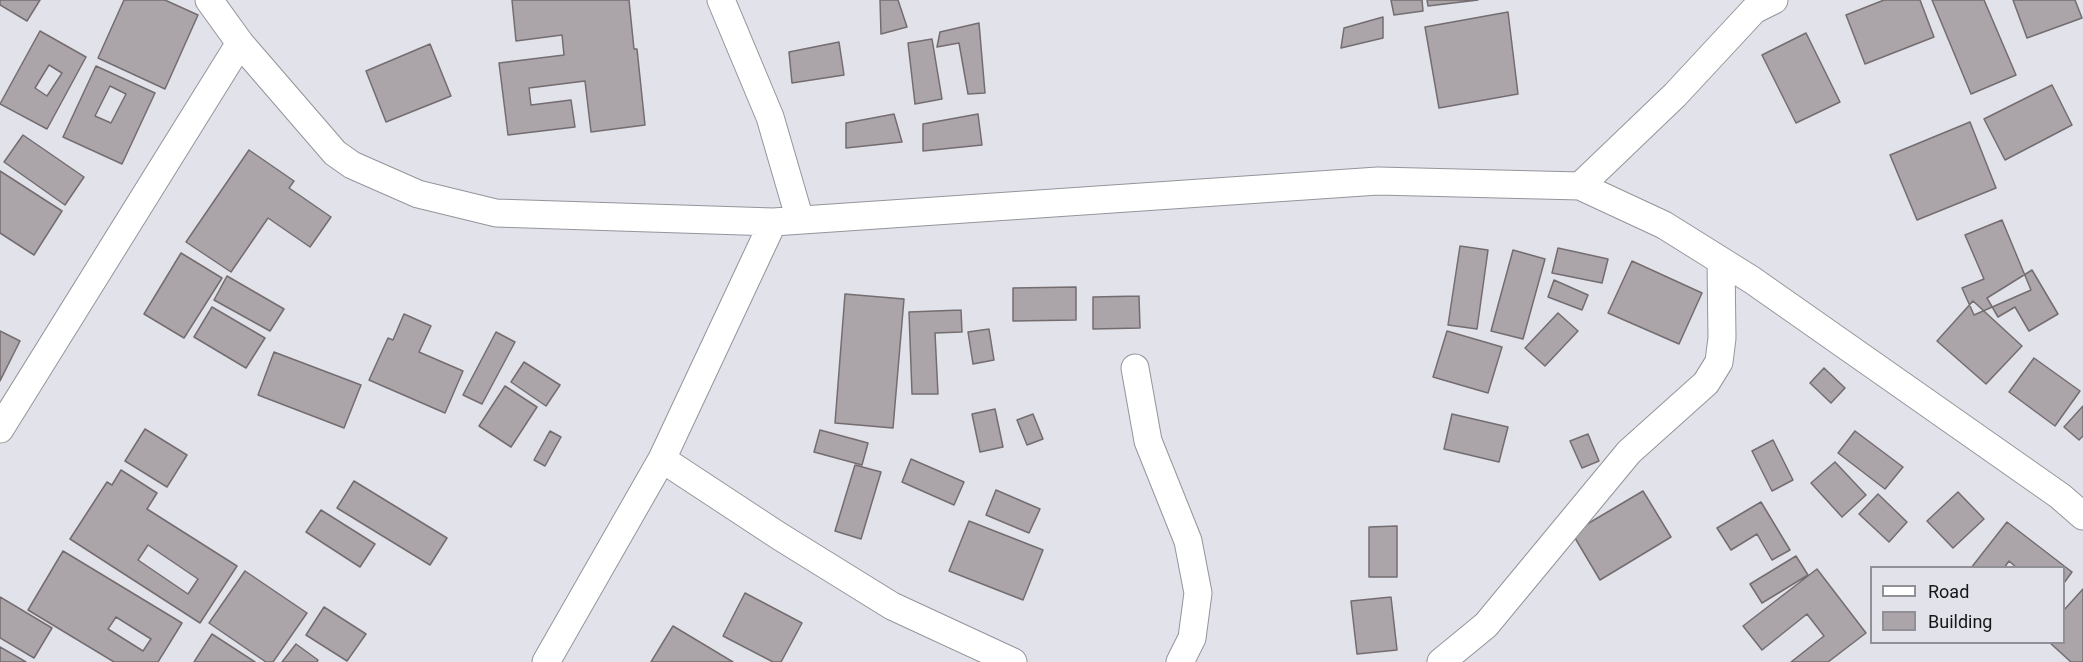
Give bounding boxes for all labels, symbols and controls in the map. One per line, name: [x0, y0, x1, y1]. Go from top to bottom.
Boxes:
legend: [1870, 566, 2065, 644]
text: Road: [1928, 581, 1969, 602]
text: Building: [1928, 611, 1992, 632]

